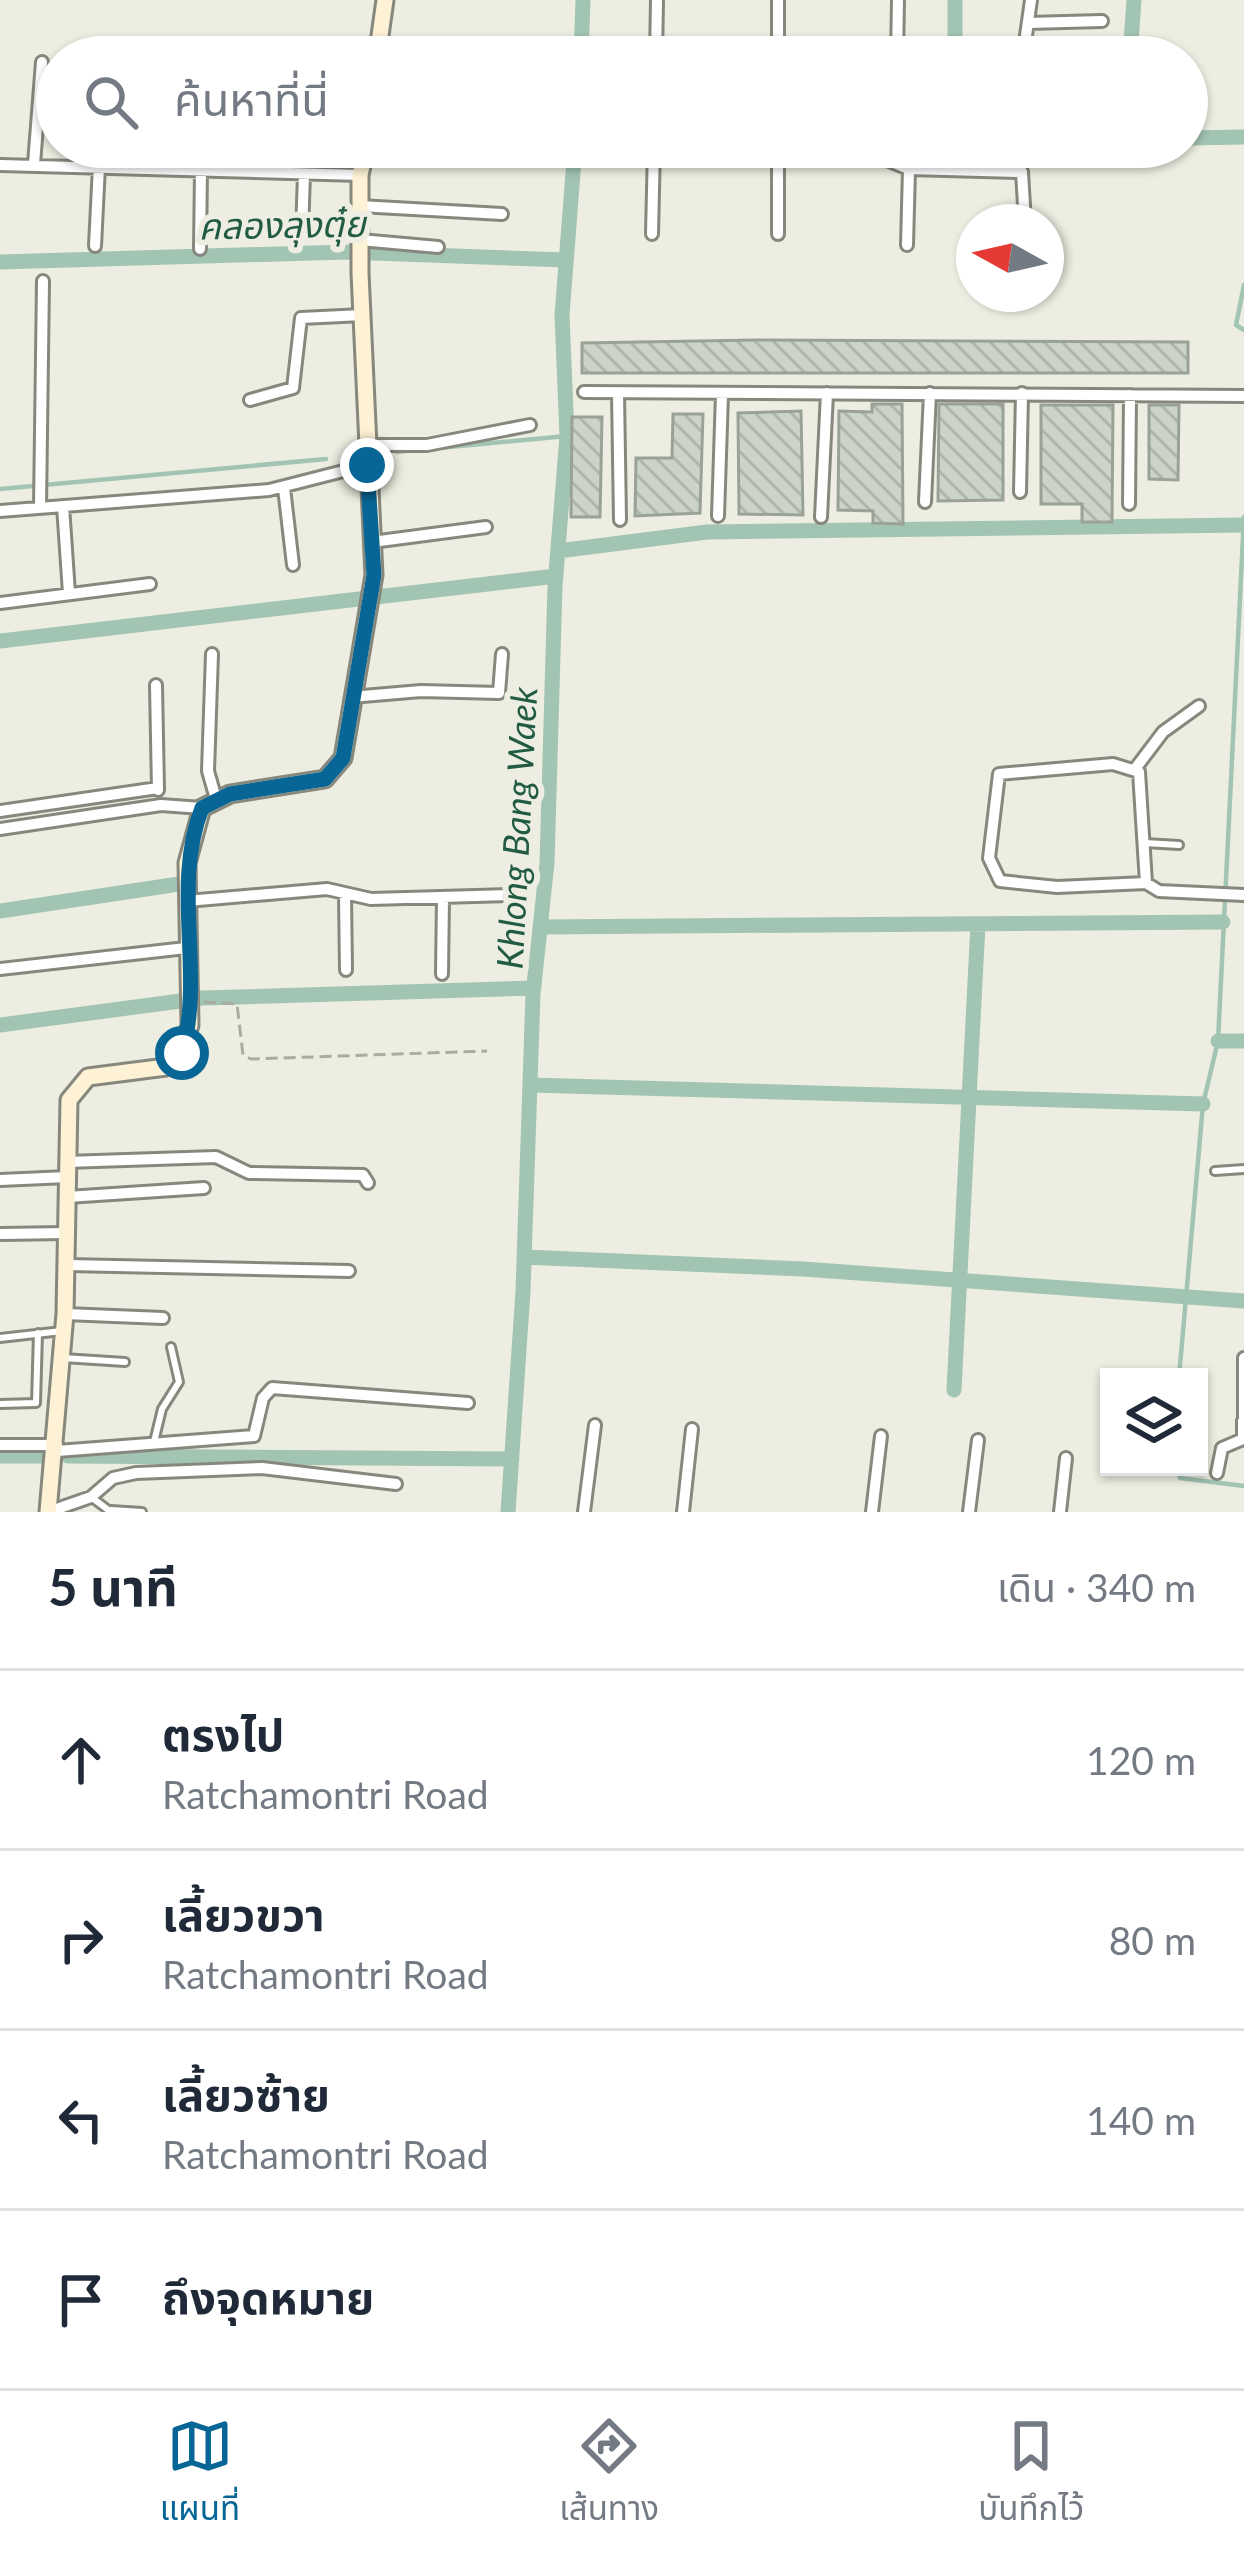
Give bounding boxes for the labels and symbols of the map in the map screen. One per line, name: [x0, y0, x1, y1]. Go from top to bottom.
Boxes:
water label: คลองลุงตุ๋ย: [198, 201, 368, 249]
north arrow: [956, 204, 1064, 312]
route end: [340, 438, 394, 492]
water label: Khlong Bang Waek: [487, 685, 545, 970]
route start: [155, 1026, 209, 1080]

